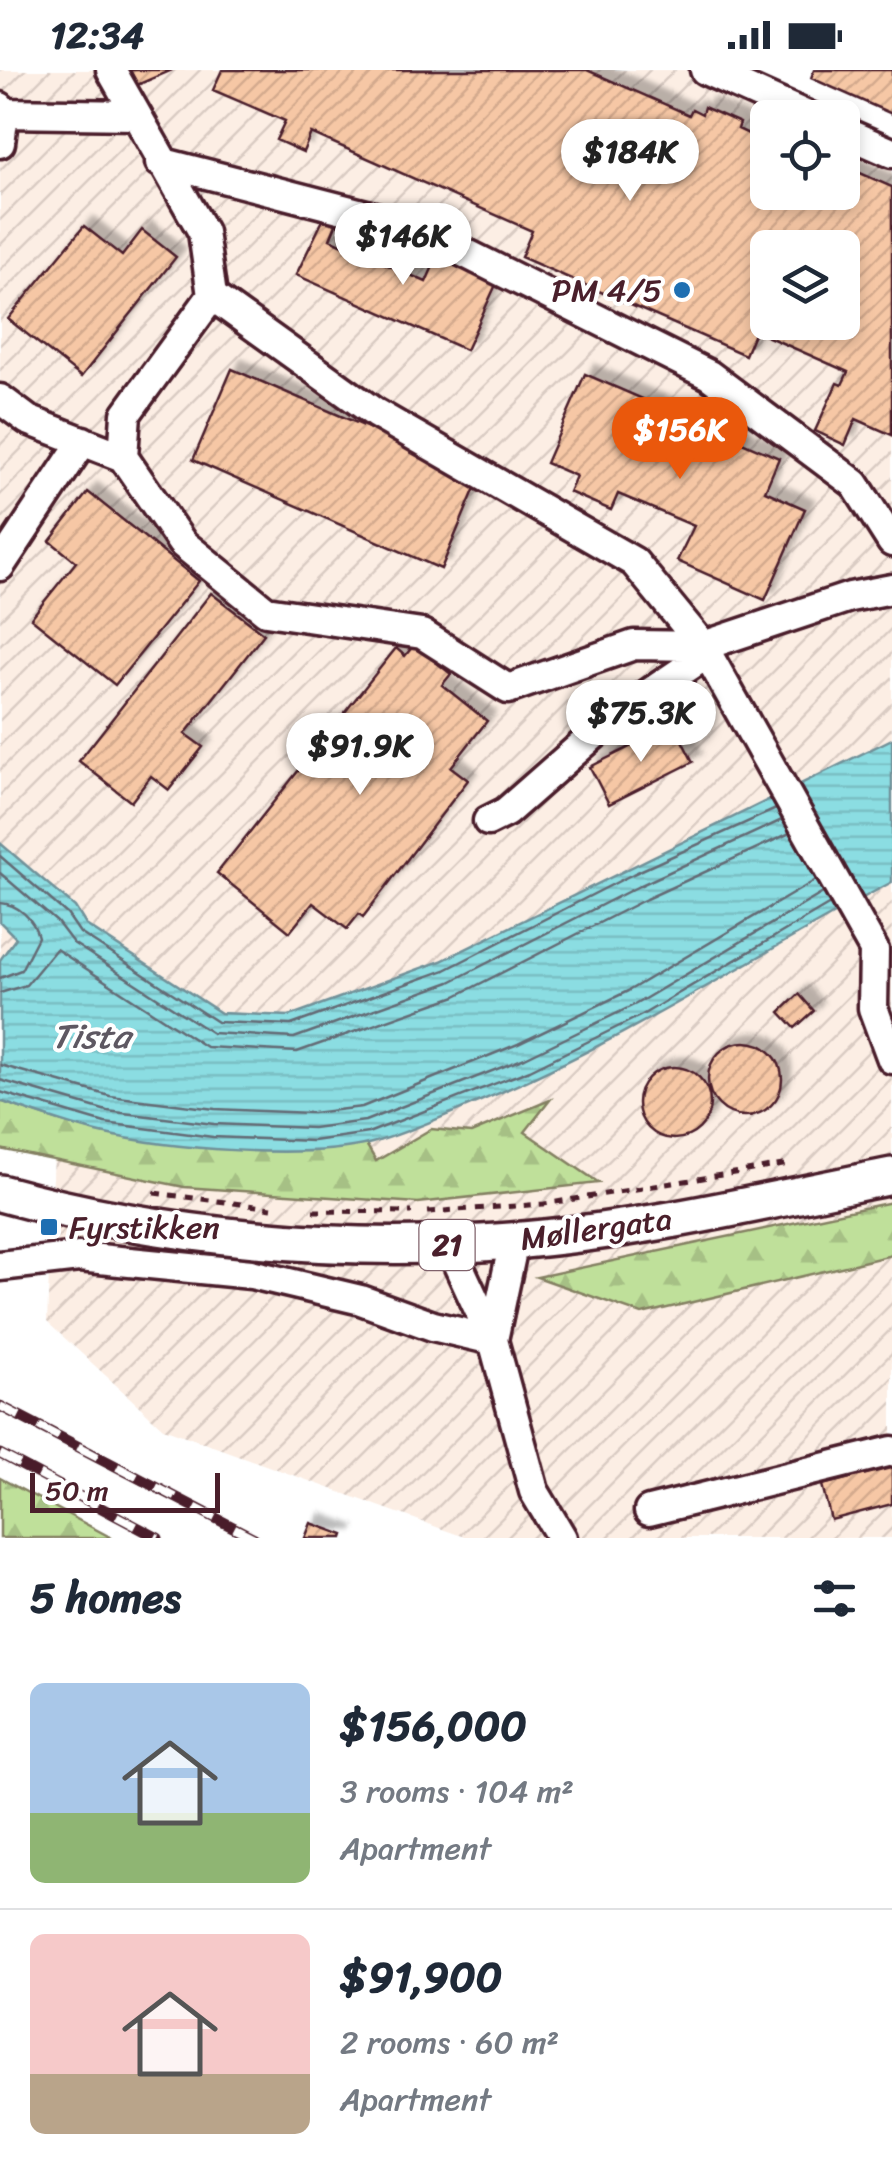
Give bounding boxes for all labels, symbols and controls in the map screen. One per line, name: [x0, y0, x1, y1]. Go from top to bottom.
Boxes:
text: 12:34: [50, 2, 144, 69]
map controls: [750, 100, 860, 340]
button: locate: [750, 100, 860, 210]
pin: $184K: [560, 119, 700, 204]
text: $184K: [583, 123, 677, 180]
pin: $146K: [333, 203, 473, 288]
text: $146K: [357, 207, 449, 264]
button: layers: [750, 230, 860, 340]
place label: PM 4/5: [551, 262, 662, 319]
marker: PM 4/5: [671, 279, 693, 301]
pin: $156K: [610, 397, 750, 482]
text: $156K: [634, 401, 726, 458]
pin: $75.3K: [560, 680, 722, 765]
text: $75.3K: [588, 684, 694, 741]
pin: $91.9K: [279, 713, 441, 798]
text: $91.9K: [308, 717, 412, 774]
water label: Tista: [52, 1005, 134, 1067]
street label: Møllergata: [517, 1190, 675, 1268]
place label: Fyrstikken: [69, 1199, 220, 1256]
marker: Fyrstikken: [38, 1216, 60, 1238]
road number: 21: [420, 1220, 474, 1270]
text: 50 m: [45, 1466, 109, 1515]
scale bar: [30, 1468, 220, 1512]
text: 5 homes: [30, 1561, 181, 1635]
icon: filters: [807, 1571, 862, 1626]
text: $156,000: [340, 1689, 527, 1763]
icon: home: [110, 1723, 230, 1843]
text: 3 rooms · 104 m²: [340, 1763, 574, 1820]
text: Apartment: [340, 1820, 491, 1877]
text: $91,900: [340, 1940, 502, 2014]
icon: home: [110, 1974, 230, 2094]
text: 2 rooms · 60 m²: [340, 2014, 559, 2071]
text: Apartment: [340, 2071, 491, 2128]

